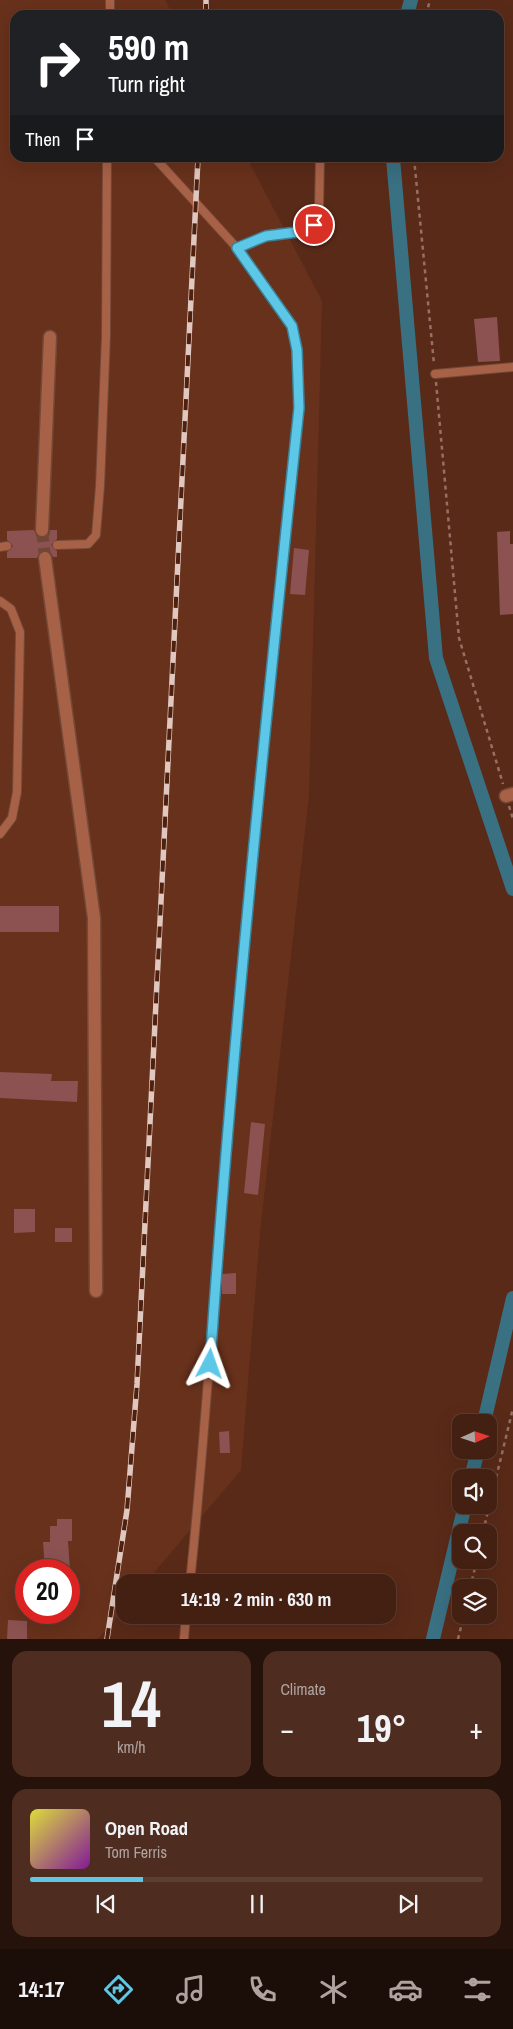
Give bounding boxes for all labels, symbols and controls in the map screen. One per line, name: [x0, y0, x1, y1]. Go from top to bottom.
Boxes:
text: 590 m: [108, 24, 189, 71]
icon: right: [25, 30, 90, 95]
text: Turn right: [108, 69, 185, 99]
icon: arrive: [71, 125, 99, 153]
text: Then: [25, 126, 61, 152]
pin: [293, 204, 335, 246]
icon: arrive: [300, 211, 328, 239]
position arrow: [183, 1337, 235, 1389]
north arrow: [452, 1414, 498, 1459]
map controls: [452, 1414, 497, 1624]
button: sound: [452, 1469, 497, 1514]
button: search: [452, 1524, 497, 1569]
speed limit sign: 20: [15, 1559, 80, 1624]
button: layers: [452, 1579, 497, 1624]
text: 14:19 · 2 min · 630 m: [181, 1586, 331, 1612]
text: 14: [102, 1660, 161, 1747]
text: Climate: [281, 1678, 326, 1700]
text: 19°: [357, 1703, 407, 1754]
text: −: [281, 1710, 294, 1748]
text: +: [470, 1710, 483, 1748]
text: km/h: [117, 1736, 145, 1758]
text: Open Road: [105, 1815, 188, 1841]
text: Tom Ferris: [105, 1841, 167, 1863]
icon: previous: [92, 1890, 120, 1918]
icon: pause: [243, 1890, 271, 1918]
icon: next: [394, 1890, 422, 1918]
icon: directions: [101, 1972, 136, 2007]
icon: music: [173, 1972, 208, 2007]
icon: phone: [245, 1972, 280, 2007]
icon: climate: [316, 1972, 351, 2007]
icon: car: [388, 1972, 423, 2007]
icon: filters: [460, 1972, 495, 2007]
text: 14:17: [18, 1974, 64, 2004]

